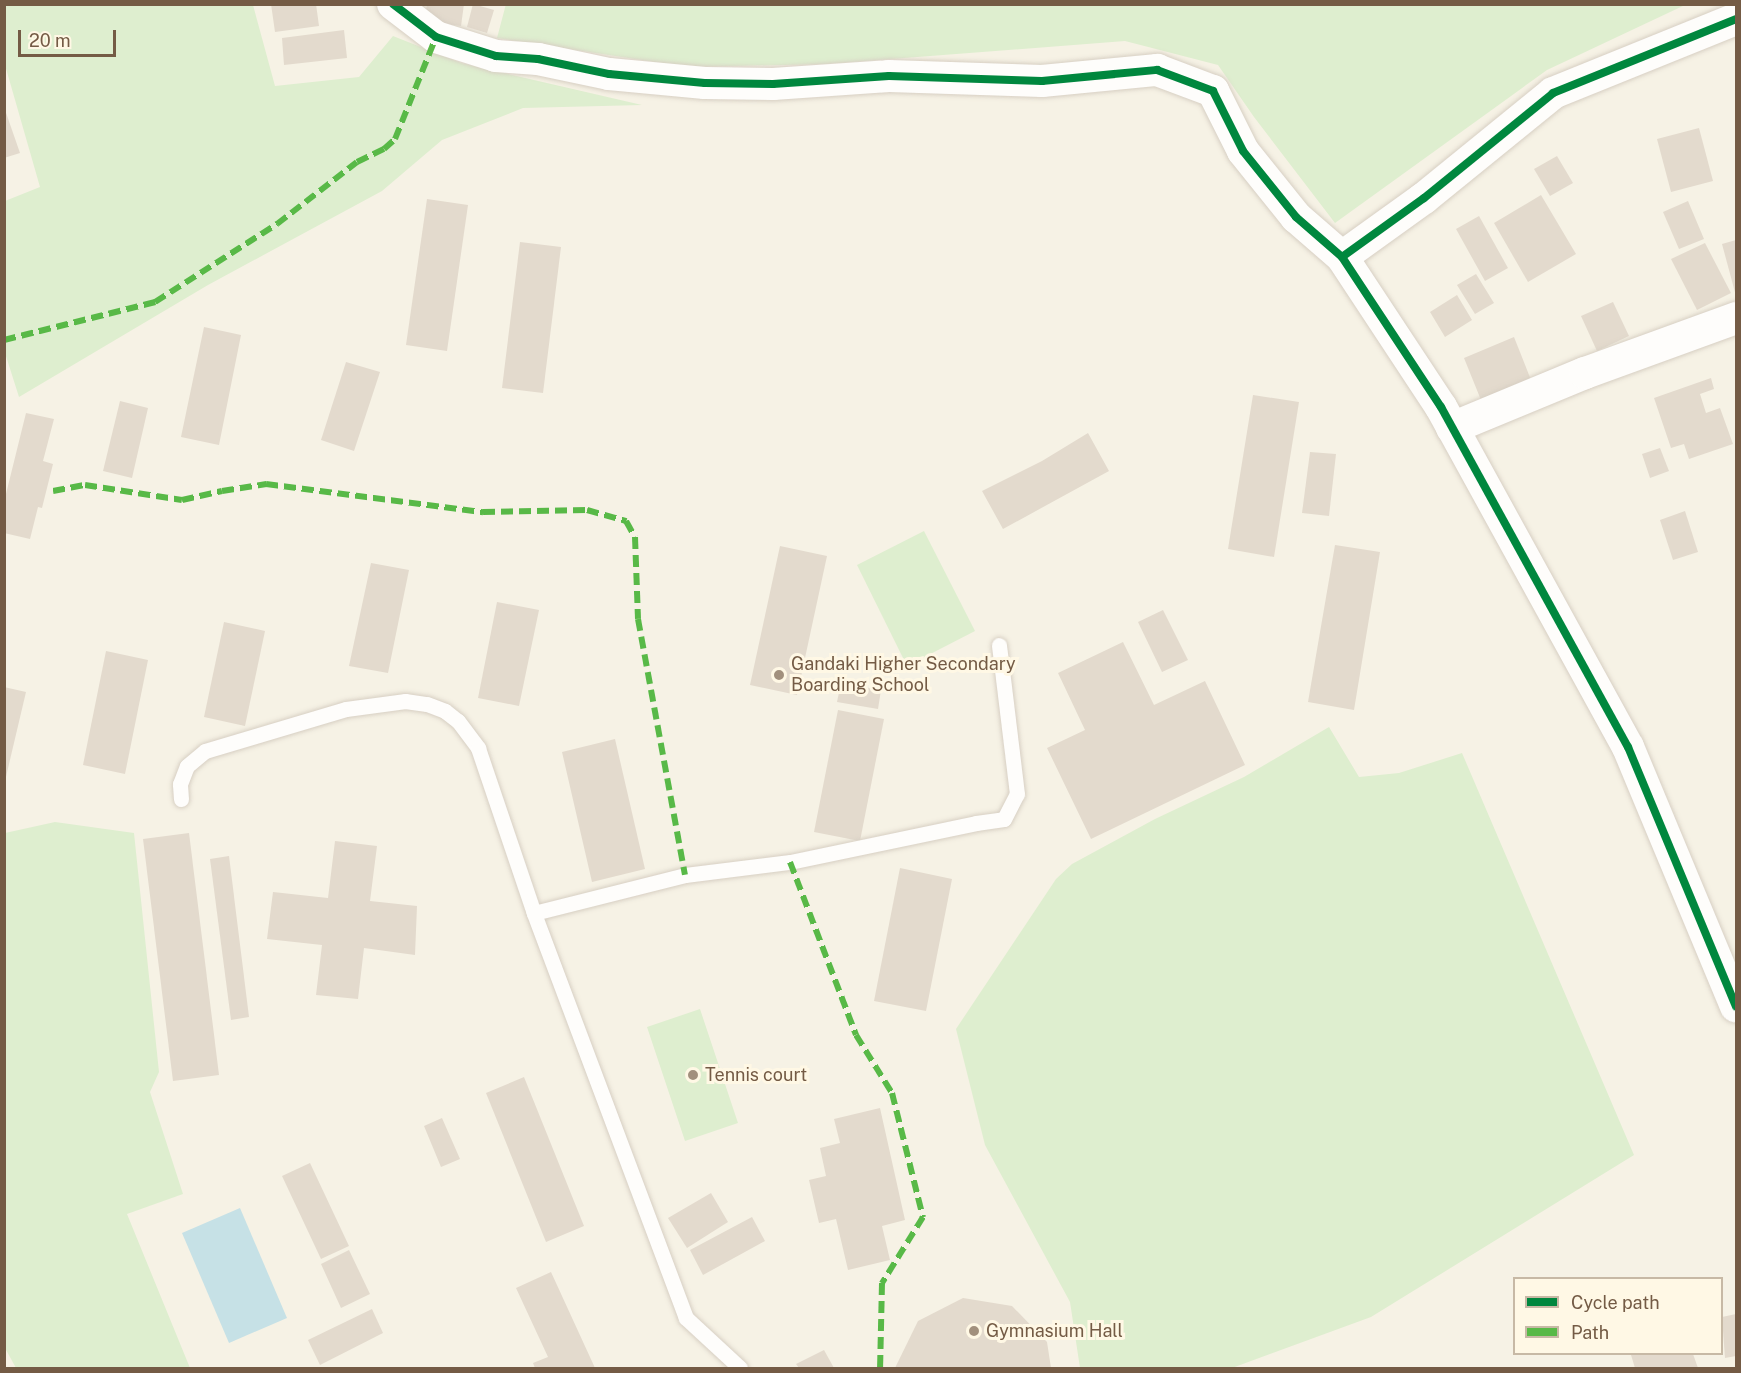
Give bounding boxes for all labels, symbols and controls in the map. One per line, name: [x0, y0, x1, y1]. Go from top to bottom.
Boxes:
scale bar: [21, 18, 118, 56]
text: 20 m: [29, 30, 71, 51]
place label: Gandaki Higher Secondary Boarding School: [791, 654, 1016, 696]
marker: Gandaki Higher Secondary Boarding School: [772, 668, 786, 682]
place label: Tennis court: [705, 1064, 808, 1086]
marker: Tennis court: [686, 1068, 700, 1082]
legend: [1513, 1277, 1723, 1355]
text: Cycle path: [1571, 1292, 1660, 1313]
place label: Gymnasium Hall: [986, 1320, 1123, 1342]
text: Path: [1571, 1322, 1609, 1343]
marker: Gymnasium Hall: [967, 1324, 981, 1338]

